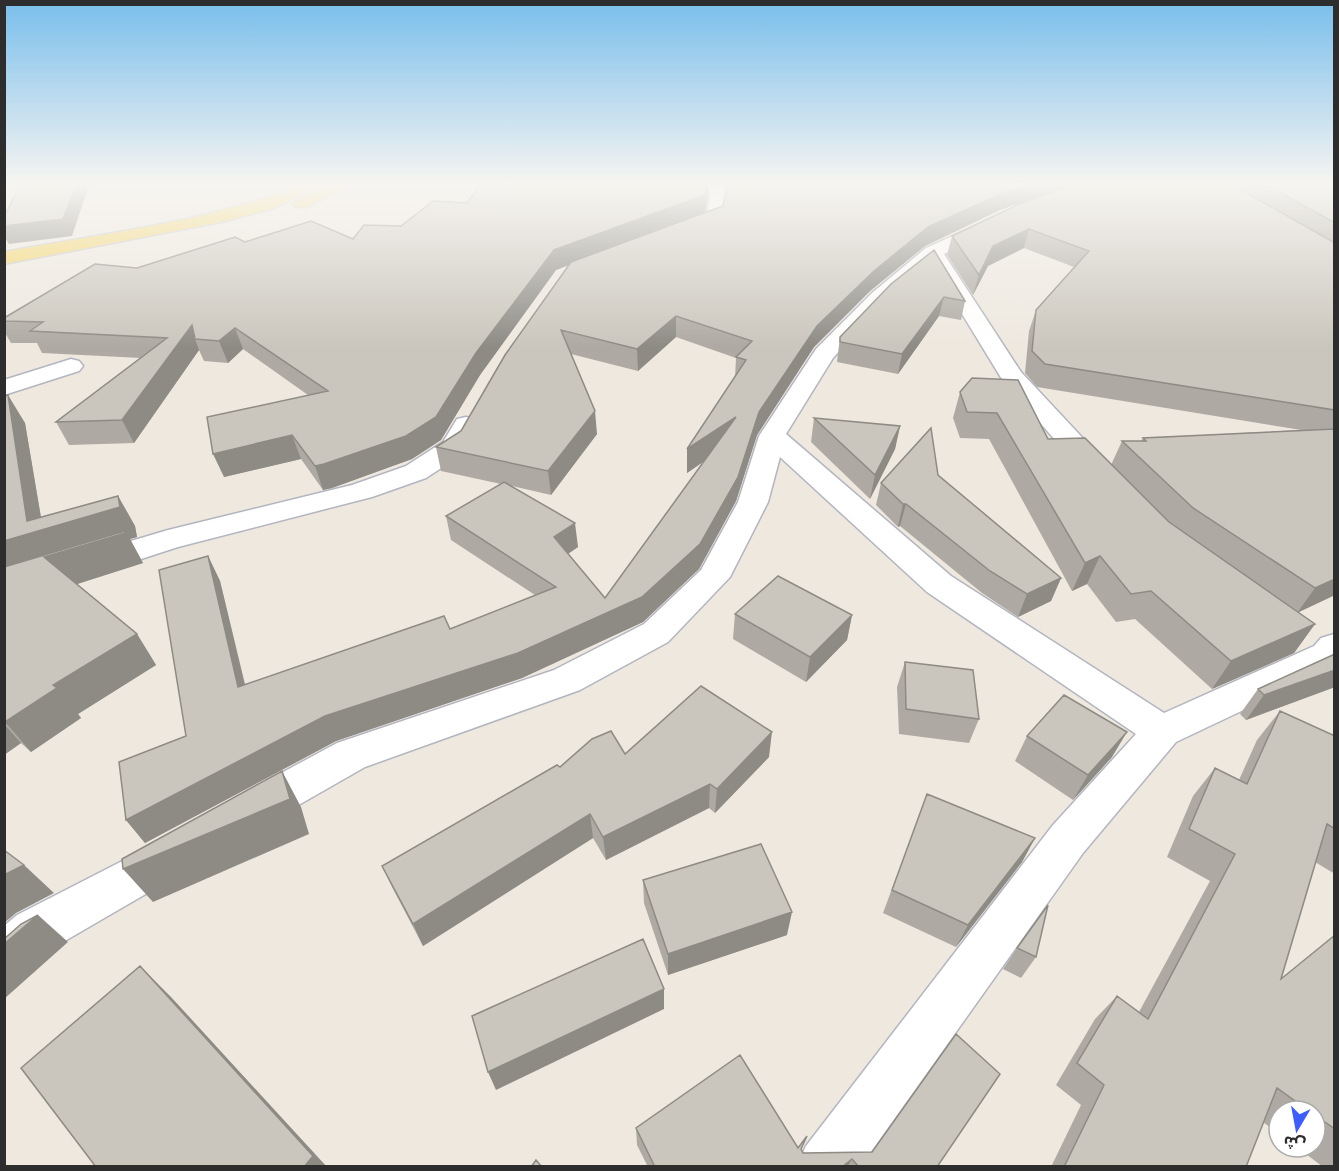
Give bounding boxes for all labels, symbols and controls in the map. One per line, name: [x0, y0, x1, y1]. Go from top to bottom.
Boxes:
north arrow: [1267, 1099, 1327, 1159]
text: ش: [1282, 1131, 1307, 1157]

